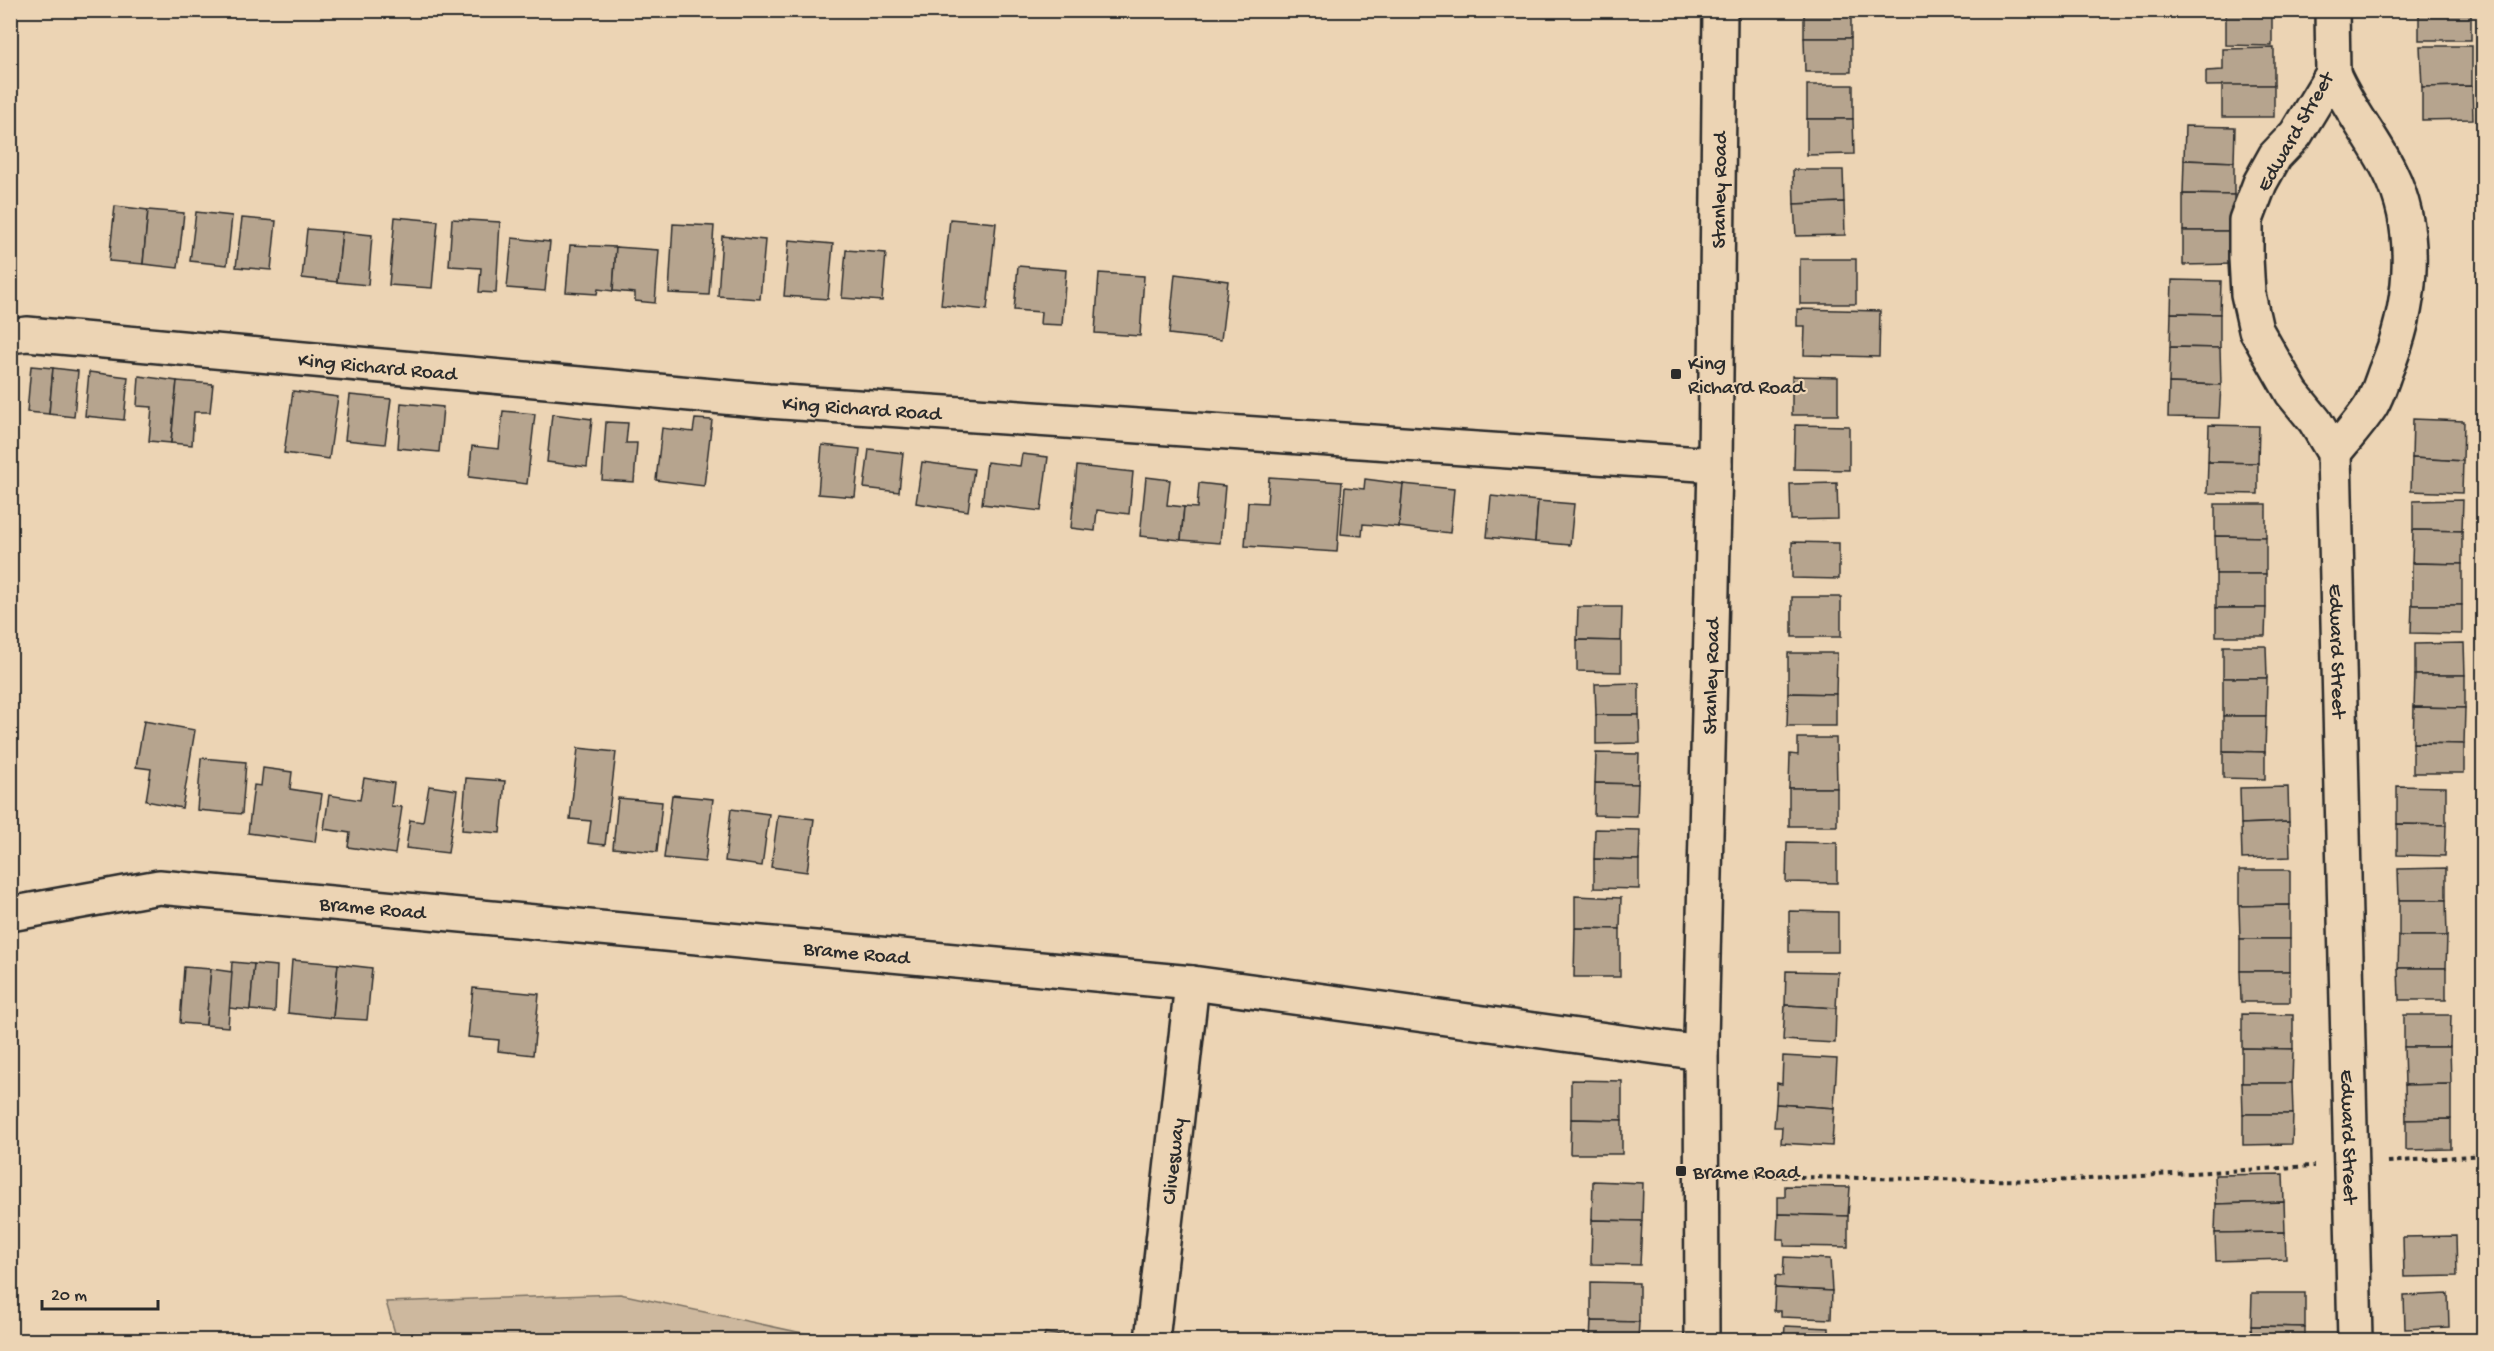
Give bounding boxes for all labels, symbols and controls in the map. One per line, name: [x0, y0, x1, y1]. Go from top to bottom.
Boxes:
street label: Edward Street: [2253, 66, 2343, 197]
street label: Stanley Road: [1708, 130, 1735, 249]
street label: King Richard Road: [297, 350, 459, 389]
place label: King Richard Road: [1688, 353, 1806, 402]
marker: King Richard Road: [1669, 367, 1683, 381]
street label: King Richard Road: [781, 393, 943, 429]
street label: Edward Street: [2321, 584, 2349, 721]
street label: Stanley Road: [1699, 616, 1727, 735]
street label: Brame Road: [317, 893, 428, 928]
street label: Brame Road: [801, 938, 912, 973]
street label: Edward Street: [2333, 1069, 2361, 1206]
street label: Clivesway: [1158, 1117, 1193, 1206]
place label: Brame Road: [1692, 1162, 1801, 1187]
marker: Brame Road: [1674, 1164, 1688, 1178]
scale bar: [42, 1273, 158, 1311]
text: 20 m: [51, 1286, 87, 1307]

